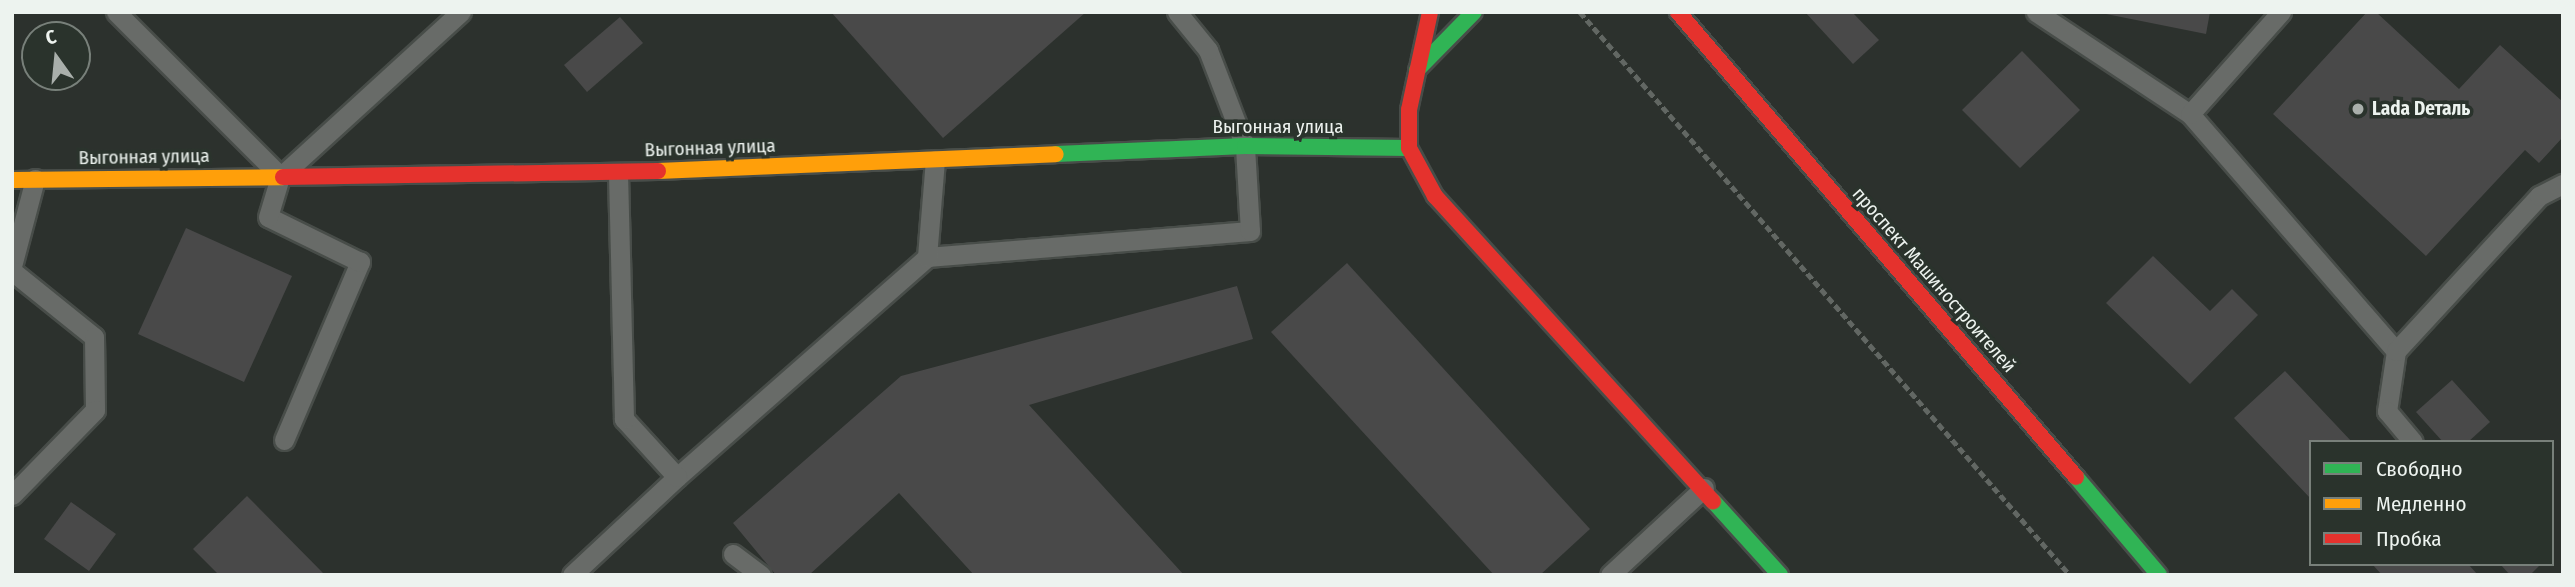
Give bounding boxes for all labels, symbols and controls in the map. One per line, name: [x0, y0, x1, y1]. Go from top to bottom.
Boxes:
north arrow: [21, 21, 91, 91]
text: С: [43, 25, 59, 50]
place label: Lada Dеталь: [2372, 98, 2470, 120]
marker: Lada Dеталь: [2350, 101, 2366, 117]
street label: Выгонная улица: [1213, 116, 1343, 138]
street label: Выгонная улица: [644, 134, 776, 162]
street label: Выгонная улица: [78, 144, 210, 170]
street label: проспект Машиностроителей: [1847, 183, 2021, 377]
legend: [2309, 440, 2554, 566]
text: Свободно: [2376, 456, 2462, 482]
text: Медленно: [2376, 491, 2466, 517]
text: Пробка: [2376, 526, 2442, 552]

